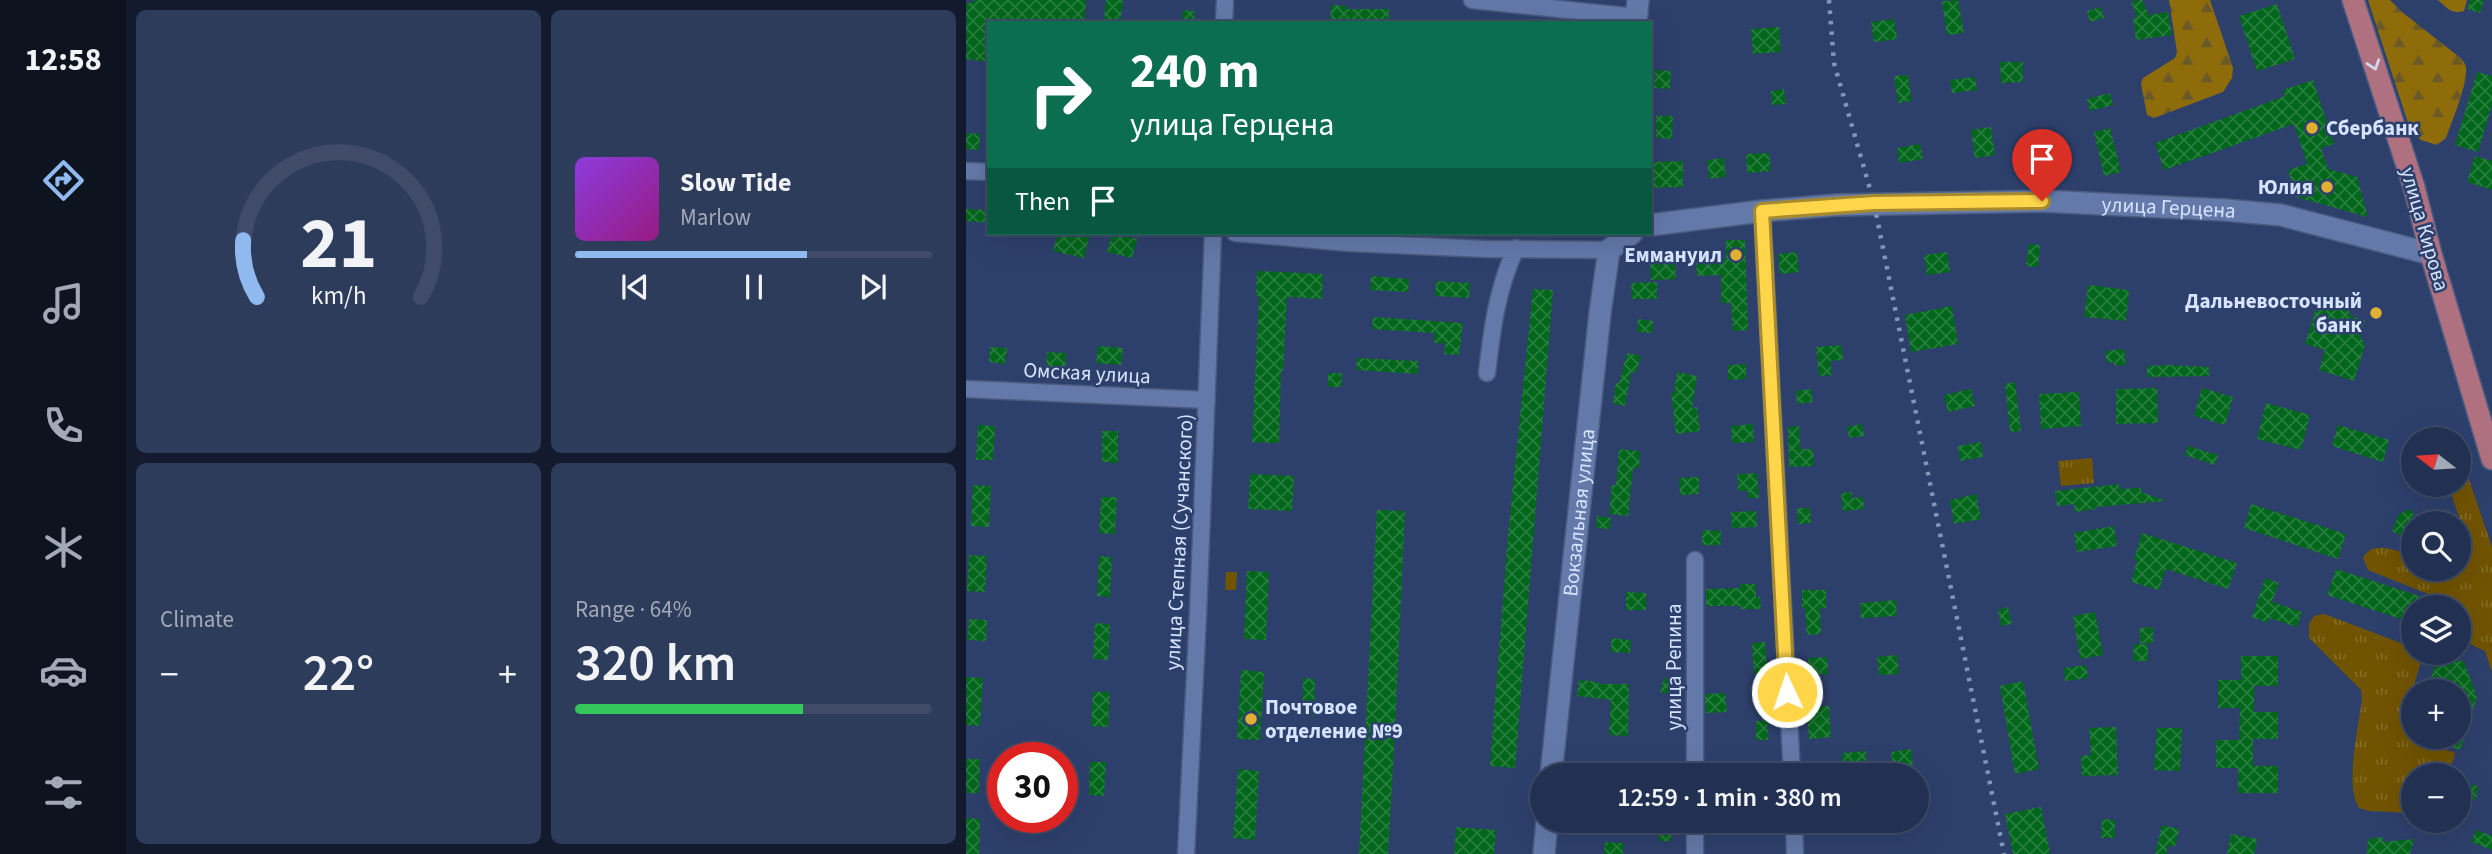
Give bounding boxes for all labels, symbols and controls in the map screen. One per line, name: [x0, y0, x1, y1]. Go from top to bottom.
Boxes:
text: 12:58: [24, 37, 102, 83]
text: 240 m: [1130, 37, 1259, 107]
icon: right: [1015, 49, 1106, 140]
one-way arrow: [2365, 59, 2380, 71]
text: улица Герцена: [1130, 102, 1334, 148]
place label: Сбербанк: [2326, 113, 2419, 143]
marker: Сбербанк: [2304, 120, 2320, 136]
pin: [2012, 129, 2072, 201]
icon: arrive: [2023, 140, 2061, 178]
icon: directions: [39, 156, 88, 205]
text: Slow Tide: [680, 164, 791, 201]
street label: улица Кирова: [2393, 164, 2457, 294]
place label: Юлия: [2258, 172, 2313, 202]
marker: Юлия: [2319, 179, 2335, 195]
icon: arrive: [1084, 182, 1122, 220]
text: Then: [1015, 183, 1070, 220]
street label: улица Герцена: [2101, 189, 2237, 226]
text: 21: [300, 193, 377, 297]
text: Marlow: [680, 201, 751, 234]
place label: Еммануил: [1624, 240, 1722, 270]
marker: Еммануил: [1728, 247, 1744, 263]
icon: previous: [616, 268, 654, 306]
icon: pause: [735, 268, 773, 306]
icon: next: [854, 268, 892, 306]
text: km/h: [311, 278, 366, 314]
icon: music: [39, 279, 88, 328]
place label: Дальневосточный банк: [2185, 286, 2362, 340]
marker: Дальневосточный банк: [2368, 305, 2384, 321]
street label: Омская улица: [1022, 355, 1152, 391]
icon: phone: [39, 401, 88, 450]
street label: улица Степная (Сучанского): [1157, 413, 1201, 671]
street label: Вокзальная улица: [1555, 427, 1603, 598]
north arrow: [2401, 427, 2471, 497]
map controls: [2401, 427, 2471, 833]
button: search: [2401, 511, 2471, 581]
icon: climate: [39, 523, 88, 572]
text: Range · 64%: [575, 593, 692, 626]
button: layers: [2401, 595, 2471, 665]
text: Climate: [160, 603, 234, 636]
street label: улица Репина: [1659, 604, 1689, 730]
text: 320 km: [575, 627, 736, 701]
text: 22°: [303, 637, 374, 711]
icon: car: [39, 646, 88, 695]
text: −: [160, 648, 179, 702]
text: +: [498, 648, 517, 702]
position arrow: [1750, 655, 1824, 729]
button: +: [2401, 679, 2471, 749]
place label: Почтовое отделение №9: [1265, 692, 1403, 746]
marker: Почтовое отделение №9: [1243, 711, 1259, 727]
speed limit sign: 30: [987, 742, 1078, 833]
button: −: [2401, 763, 2471, 833]
icon: filters: [39, 768, 88, 817]
text: 12:59 · 1 min · 380 m: [1617, 779, 1842, 816]

